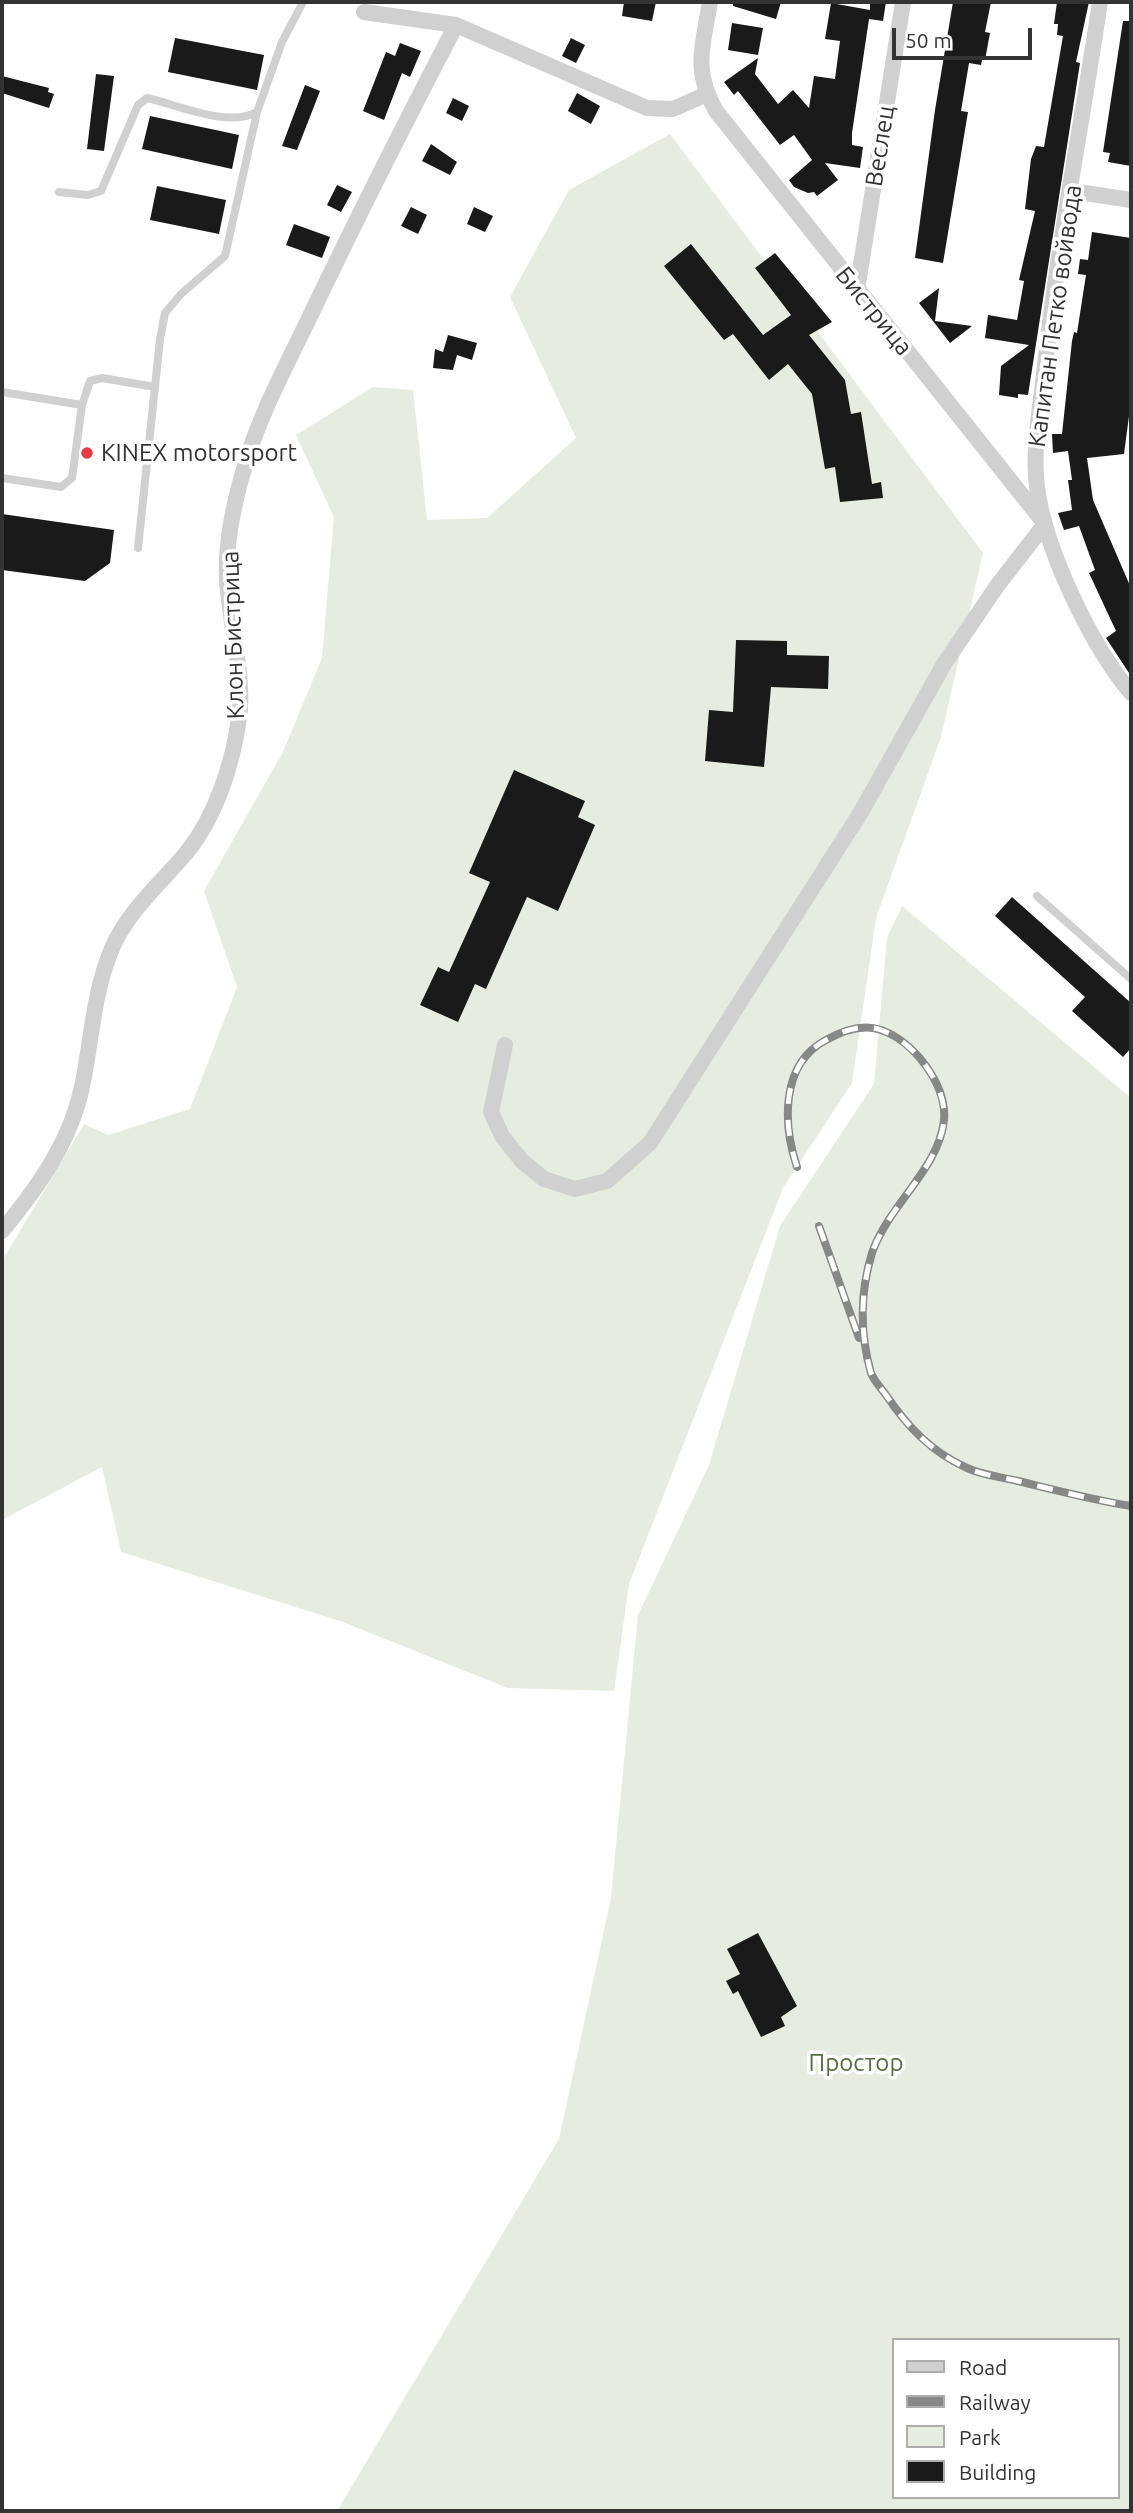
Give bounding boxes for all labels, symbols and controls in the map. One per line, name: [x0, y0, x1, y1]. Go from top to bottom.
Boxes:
scale bar: [895, 14, 1035, 58]
text: 50 m: [905, 28, 952, 52]
street label: Веслец: [859, 104, 901, 188]
street label: Капитан Петко войвода: [1022, 183, 1088, 449]
street label: Бистрица: [830, 261, 918, 361]
place label: KINEX motorsport: [101, 439, 297, 467]
marker: KINEX motorsport: [79, 445, 95, 461]
street label: Клон Бистрица: [216, 550, 250, 720]
park label: Простор: [809, 2049, 903, 2077]
legend: [892, 2338, 1119, 2499]
text: Road: [959, 2355, 1007, 2379]
text: Railway: [959, 2390, 1031, 2414]
text: Park: [959, 2425, 1001, 2449]
text: Building: [959, 2460, 1036, 2484]

